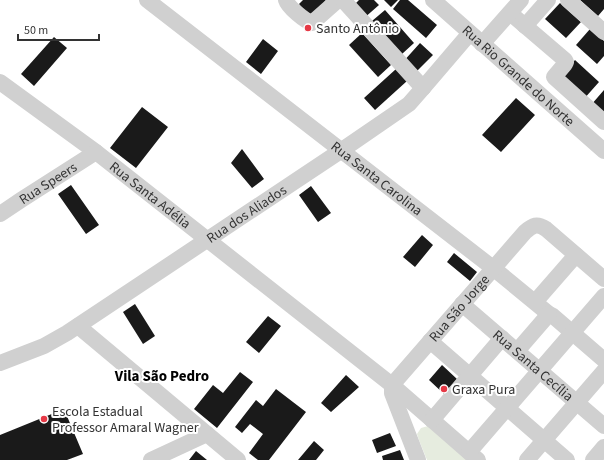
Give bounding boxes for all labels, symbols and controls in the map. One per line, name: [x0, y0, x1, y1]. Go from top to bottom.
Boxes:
scale bar: [18, 16, 99, 42]
place label: Santo Antônio: [316, 19, 399, 39]
street label: Rua Rio Grande do Norte: [457, 21, 578, 131]
text: 50 m: [24, 22, 48, 39]
marker: Santo Antônio: [303, 23, 313, 33]
street label: Rua Santa Carolina: [326, 137, 427, 221]
street label: Rua Santa Adélia: [105, 157, 195, 234]
street label: Rua Speers: [15, 158, 81, 210]
street label: Rua dos Aliados: [203, 180, 291, 248]
street label: Rua São Jorge: [425, 271, 495, 347]
street label: Rua Santa Cecília: [488, 326, 577, 406]
district label: Vila São Pedro: [114, 366, 209, 387]
place label: Graxa Pura: [452, 380, 515, 400]
marker: Graxa Pura: [439, 384, 449, 394]
place label: Escola Estadual Professor Amaral Wagner: [52, 402, 199, 438]
marker: Escola Estadual Professor Amaral Wagner: [39, 414, 49, 424]

